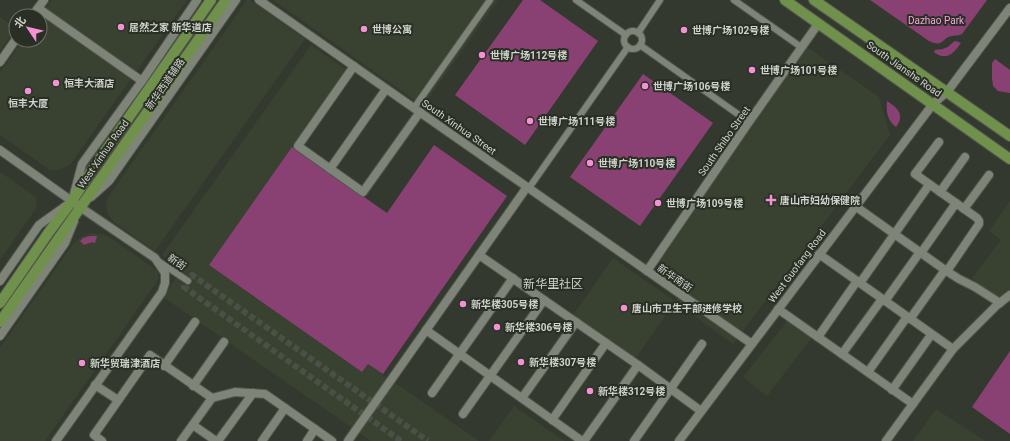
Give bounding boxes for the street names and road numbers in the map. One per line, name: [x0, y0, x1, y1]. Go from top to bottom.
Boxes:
street label: South Jianshe Road: [865, 39, 943, 99]
street label: 新华西道辅路: [143, 56, 187, 112]
street label: South Xinhua Street: [420, 97, 498, 157]
street label: South Shibo Street: [696, 104, 752, 178]
street label: West Xinhua Road: [75, 118, 131, 190]
street label: West Guofang Road: [766, 227, 828, 305]
street label: 新街: [166, 252, 188, 272]
street label: 新华南街: [655, 262, 695, 294]

